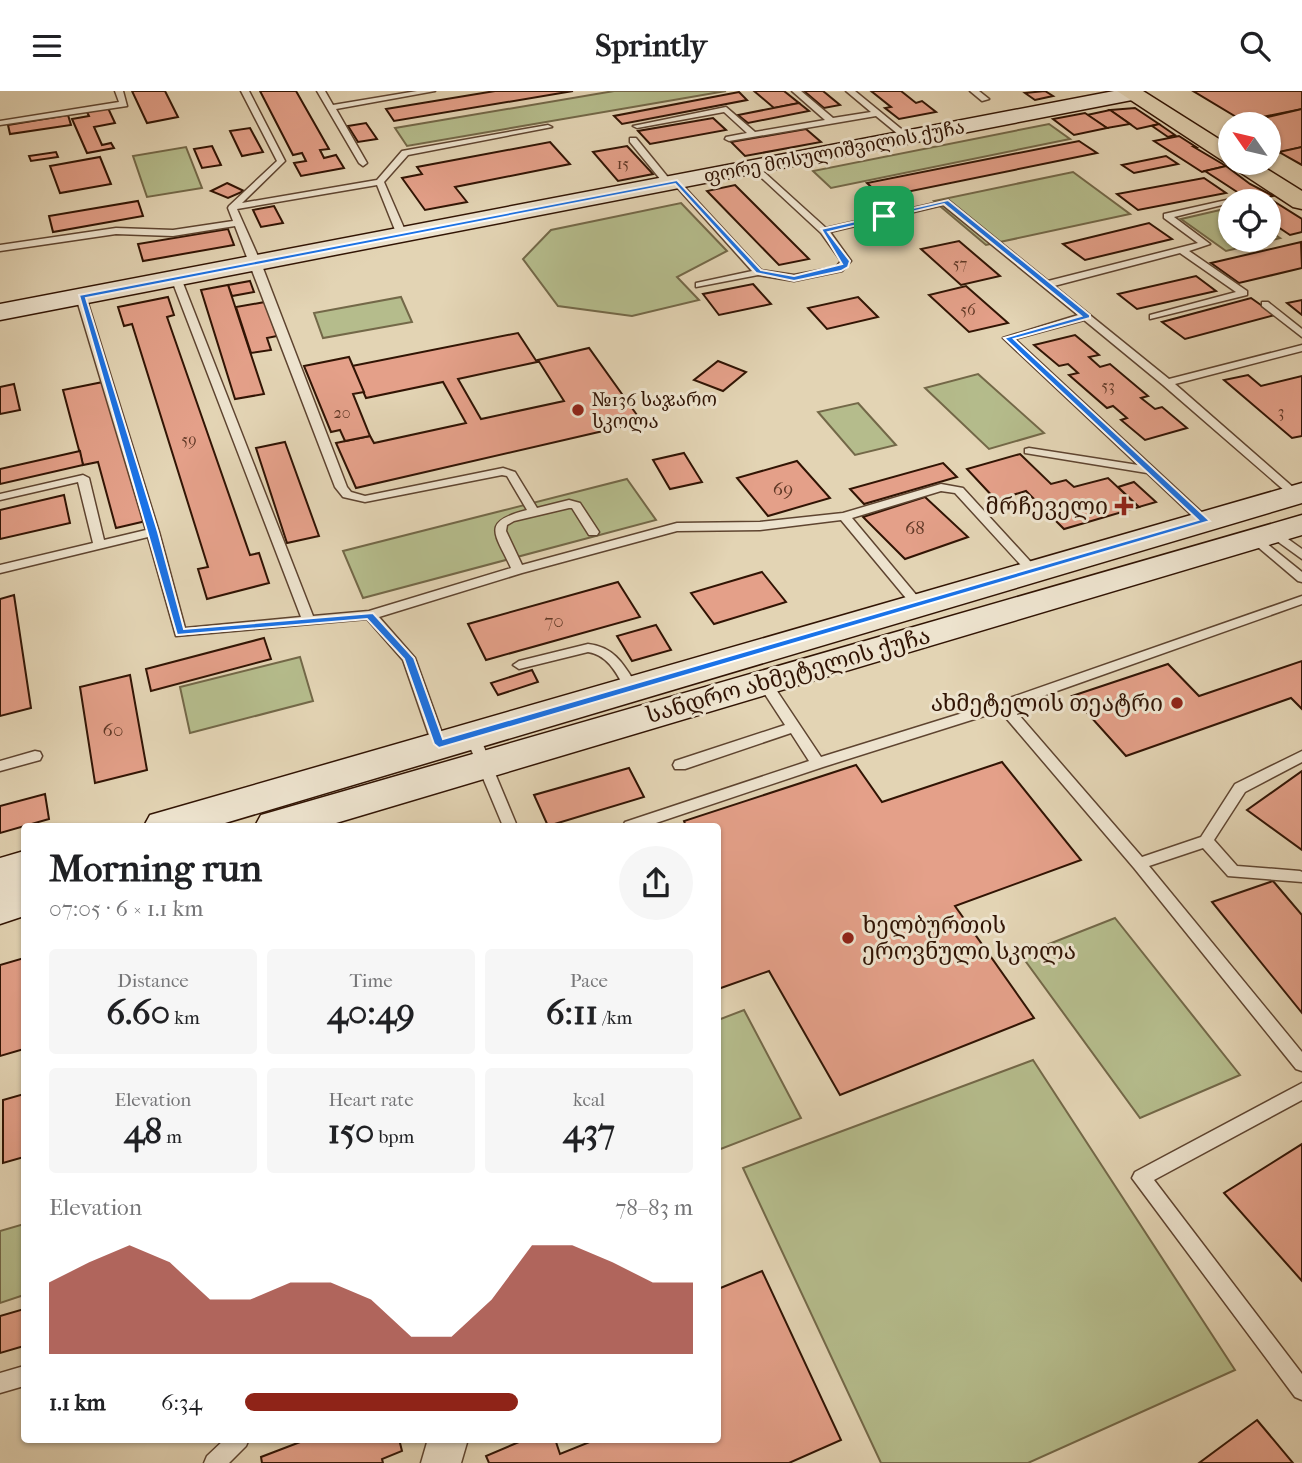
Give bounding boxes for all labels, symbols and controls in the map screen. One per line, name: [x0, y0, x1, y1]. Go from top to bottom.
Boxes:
icon: menu: [28, 27, 66, 65]
text: Sprintly: [595, 27, 707, 64]
icon: search: [1236, 27, 1274, 65]
north arrow: [1218, 112, 1281, 175]
map controls: [1218, 112, 1281, 252]
street label: ფორე მოსულიშვილის ქუჩა: [702, 116, 966, 188]
house number: 15: [617, 154, 629, 173]
pin: [854, 186, 914, 246]
button: locate: [1218, 189, 1281, 252]
icon: arrive: [865, 197, 903, 235]
house number: 57: [953, 254, 968, 273]
house number: 56: [960, 300, 976, 319]
house number: 53: [1101, 376, 1115, 395]
place label: №136 საჯარო სკოლა: [592, 389, 717, 433]
marker: №136 საჯარო სკოლა: [570, 402, 586, 418]
house number: 3: [1278, 402, 1284, 421]
house number: 20: [333, 403, 351, 422]
house number: 59: [181, 430, 197, 449]
house number: 69: [773, 478, 793, 500]
place label: მრჩეველი: [986, 493, 1108, 520]
marker: მრჩეველი: [1114, 496, 1134, 516]
house number: 68: [905, 517, 925, 539]
house number: 70: [544, 610, 564, 632]
street label: სანდრო ახმეტელის ქუჩა: [643, 622, 933, 729]
place label: ახმეტელის თეატრი: [931, 690, 1163, 717]
marker: ახმეტელის თეატრი: [1169, 695, 1185, 711]
house number: 60: [103, 719, 123, 741]
text: Morning run: [49, 846, 262, 891]
button: share: [619, 846, 693, 920]
text: 07:05 · 6 × 1.1 km: [49, 895, 203, 922]
place label: ხელბურთის ეროვნული სკოლა: [862, 912, 1076, 965]
marker: ხელბურთის ეროვნული სკოლა: [840, 930, 856, 946]
text: Distance: [117, 970, 189, 992]
text: Time: [349, 970, 393, 992]
text: Pace: [570, 970, 608, 992]
text: 6.60: [106, 992, 170, 1033]
text: 40:49: [327, 992, 415, 1033]
text: 6:11: [546, 992, 598, 1033]
text: km: [170, 1007, 200, 1029]
text: /km: [598, 1007, 632, 1029]
text: Elevation: [115, 1089, 191, 1111]
text: Heart rate: [328, 1089, 414, 1111]
text: kcal: [573, 1089, 605, 1111]
text: 48: [124, 1111, 162, 1152]
text: 150: [328, 1111, 374, 1152]
text: 437: [563, 1111, 615, 1152]
text: m: [162, 1126, 182, 1148]
text: bpm: [374, 1126, 414, 1148]
text: Elevation: [49, 1194, 142, 1221]
text: 78–83 m: [615, 1194, 693, 1221]
text: 1.1 km: [49, 1389, 106, 1416]
text: 6:34: [161, 1389, 202, 1416]

